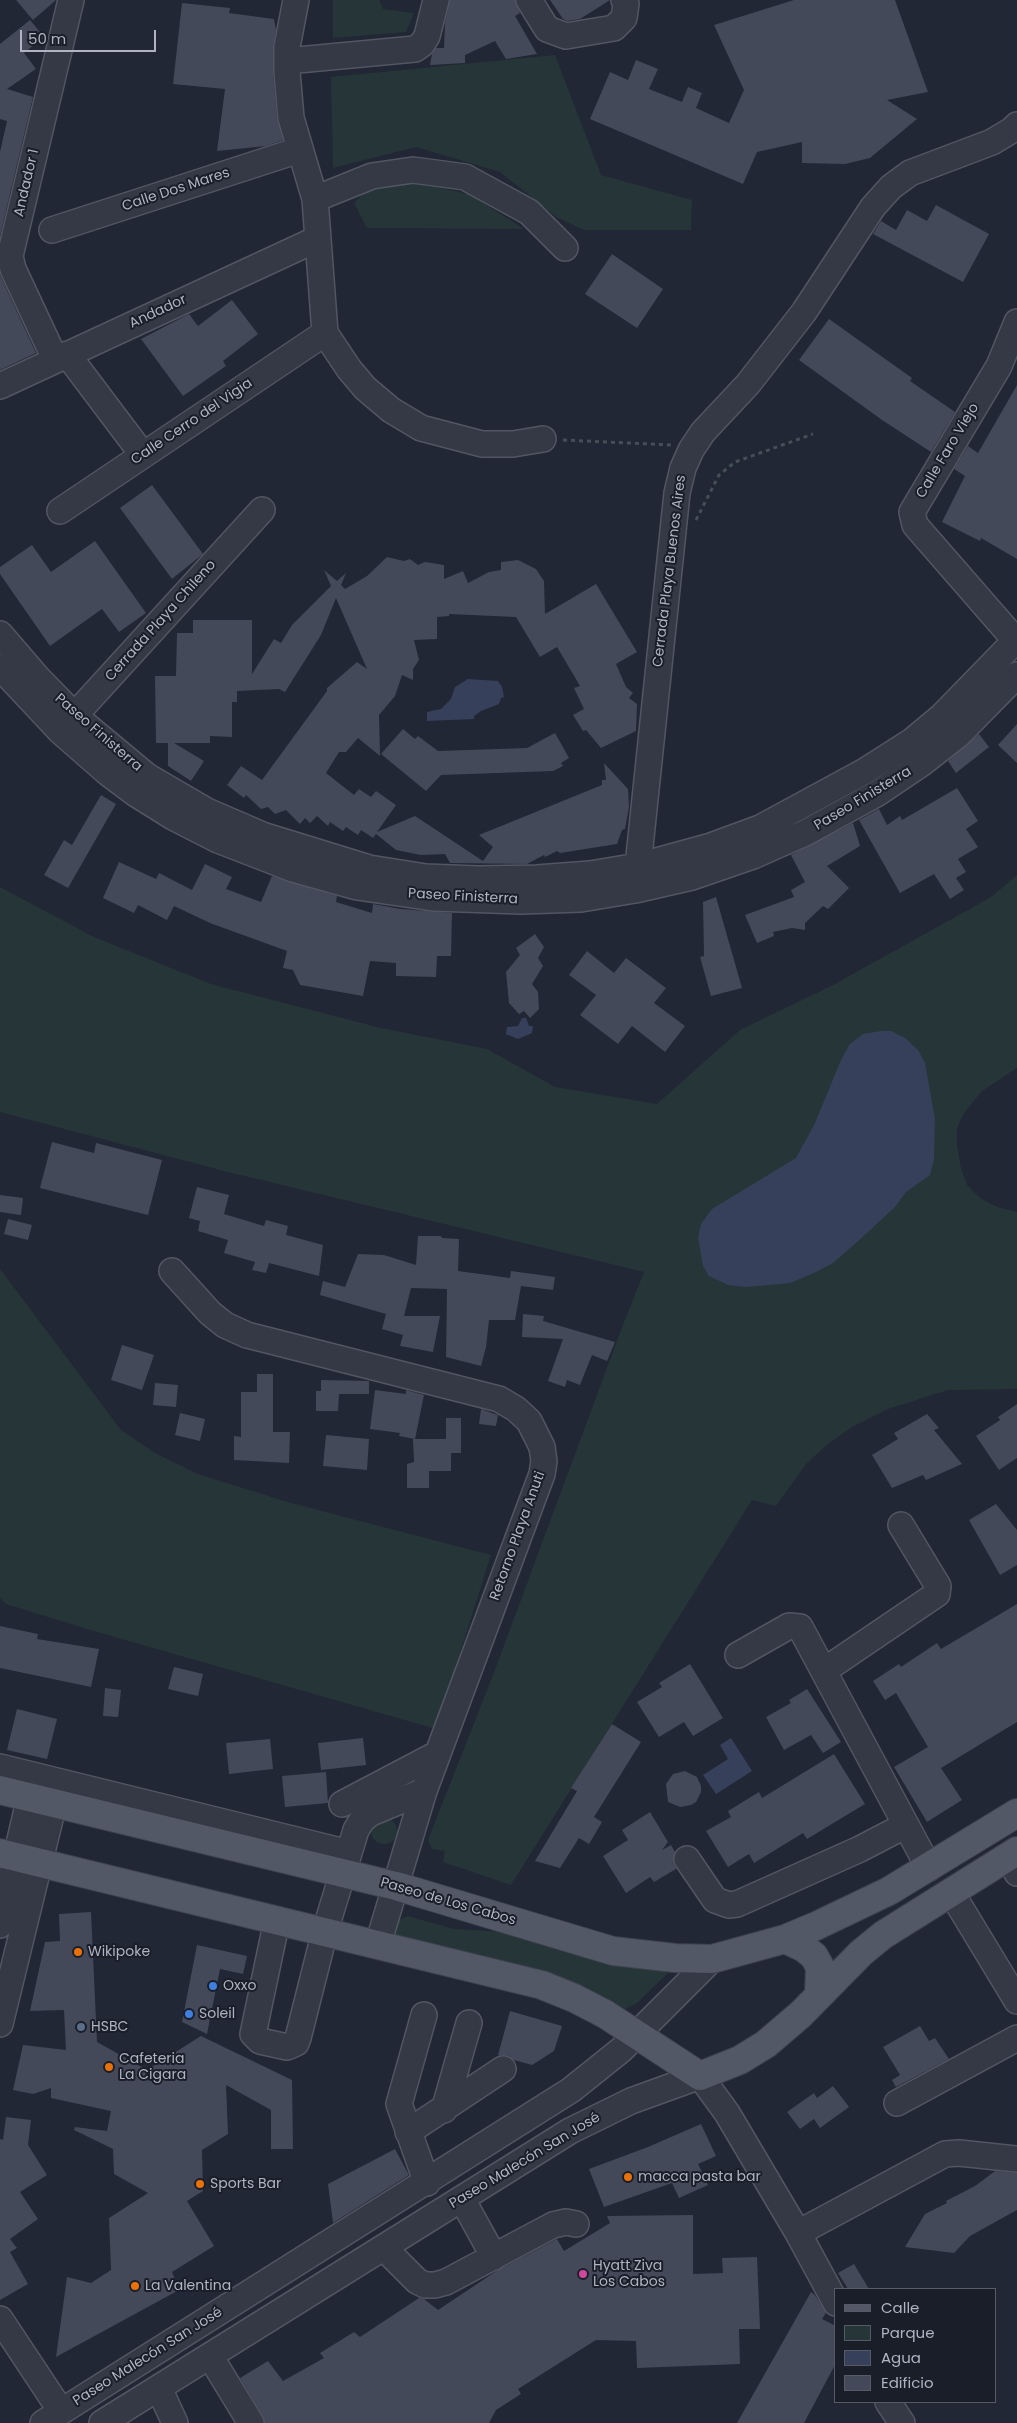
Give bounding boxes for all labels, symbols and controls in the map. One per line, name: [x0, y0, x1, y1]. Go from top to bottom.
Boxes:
scale bar: [22, 20, 159, 52]
text: 50 m: [28, 28, 66, 49]
street label: Andador 1: [11, 147, 43, 219]
street label: Calle Dos Mares: [120, 165, 232, 215]
street label: Andador: [127, 292, 189, 332]
street label: Calle Cerro del Vigia: [128, 375, 256, 469]
street label: Calle Faro Viejo: [913, 400, 983, 502]
street label: Cerrada Playa Buenos Aires: [650, 474, 690, 668]
street label: Cerrada Playa Chileno: [102, 557, 220, 685]
street label: Paseo Finisterra: [51, 691, 145, 775]
street label: Paseo Finisterra: [811, 763, 915, 835]
street label: Paseo Finisterra: [408, 886, 518, 908]
street label: Retorno Playa Anuti: [487, 1469, 549, 1603]
street label: Paseo de Los Cabos: [378, 1875, 518, 1929]
place label: Wikipoke: [88, 1944, 150, 1960]
marker: Wikipoke: [72, 1946, 84, 1958]
place label: Oxxo: [223, 1978, 256, 1994]
marker: Oxxo: [207, 1980, 219, 1992]
place label: Soleil: [199, 2006, 235, 2022]
marker: Soleil: [183, 2008, 195, 2020]
place label: HSBC: [91, 2019, 128, 2035]
marker: HSBC: [75, 2021, 87, 2033]
place label: Cafeteria La Cigara: [119, 2051, 186, 2084]
marker: Cafeteria La Cigara: [103, 2061, 115, 2073]
street label: Paseo Malecón San José: [447, 2109, 603, 2213]
place label: macca pasta bar: [638, 2169, 761, 2185]
marker: macca pasta bar: [622, 2171, 634, 2183]
place label: Sports Bar: [210, 2176, 281, 2192]
marker: Sports Bar: [194, 2178, 206, 2190]
place label: Hyatt Ziva Los Cabos: [593, 2258, 665, 2290]
marker: Hyatt Ziva Los Cabos: [577, 2268, 589, 2280]
place label: La Valentina: [145, 2278, 231, 2294]
marker: La Valentina: [129, 2280, 141, 2292]
legend: [834, 2288, 997, 2403]
text: Calle: [881, 2297, 919, 2318]
street label: Paseo Malecón San José: [70, 2304, 226, 2410]
text: Parque: [881, 2322, 934, 2343]
text: Agua: [881, 2347, 921, 2368]
text: Edificio: [881, 2372, 934, 2393]

